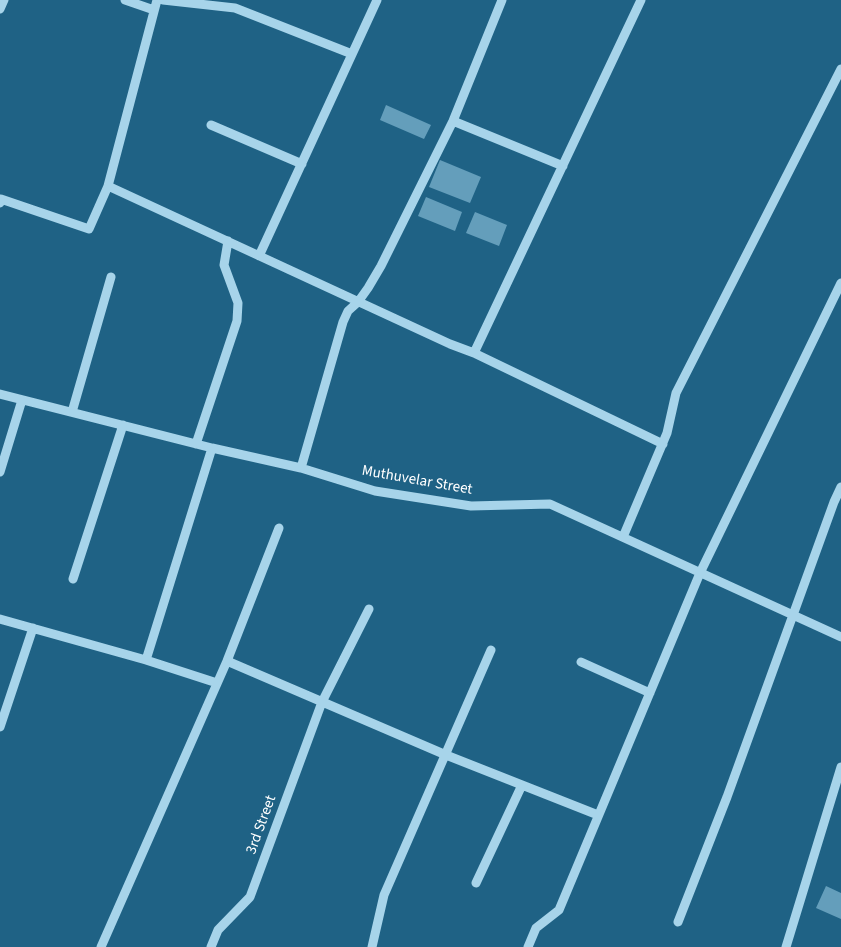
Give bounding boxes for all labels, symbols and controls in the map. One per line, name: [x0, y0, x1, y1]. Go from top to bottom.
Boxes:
street label: Muthuvelar Street: [360, 462, 474, 500]
street label: 3rd Street: [243, 793, 281, 857]

